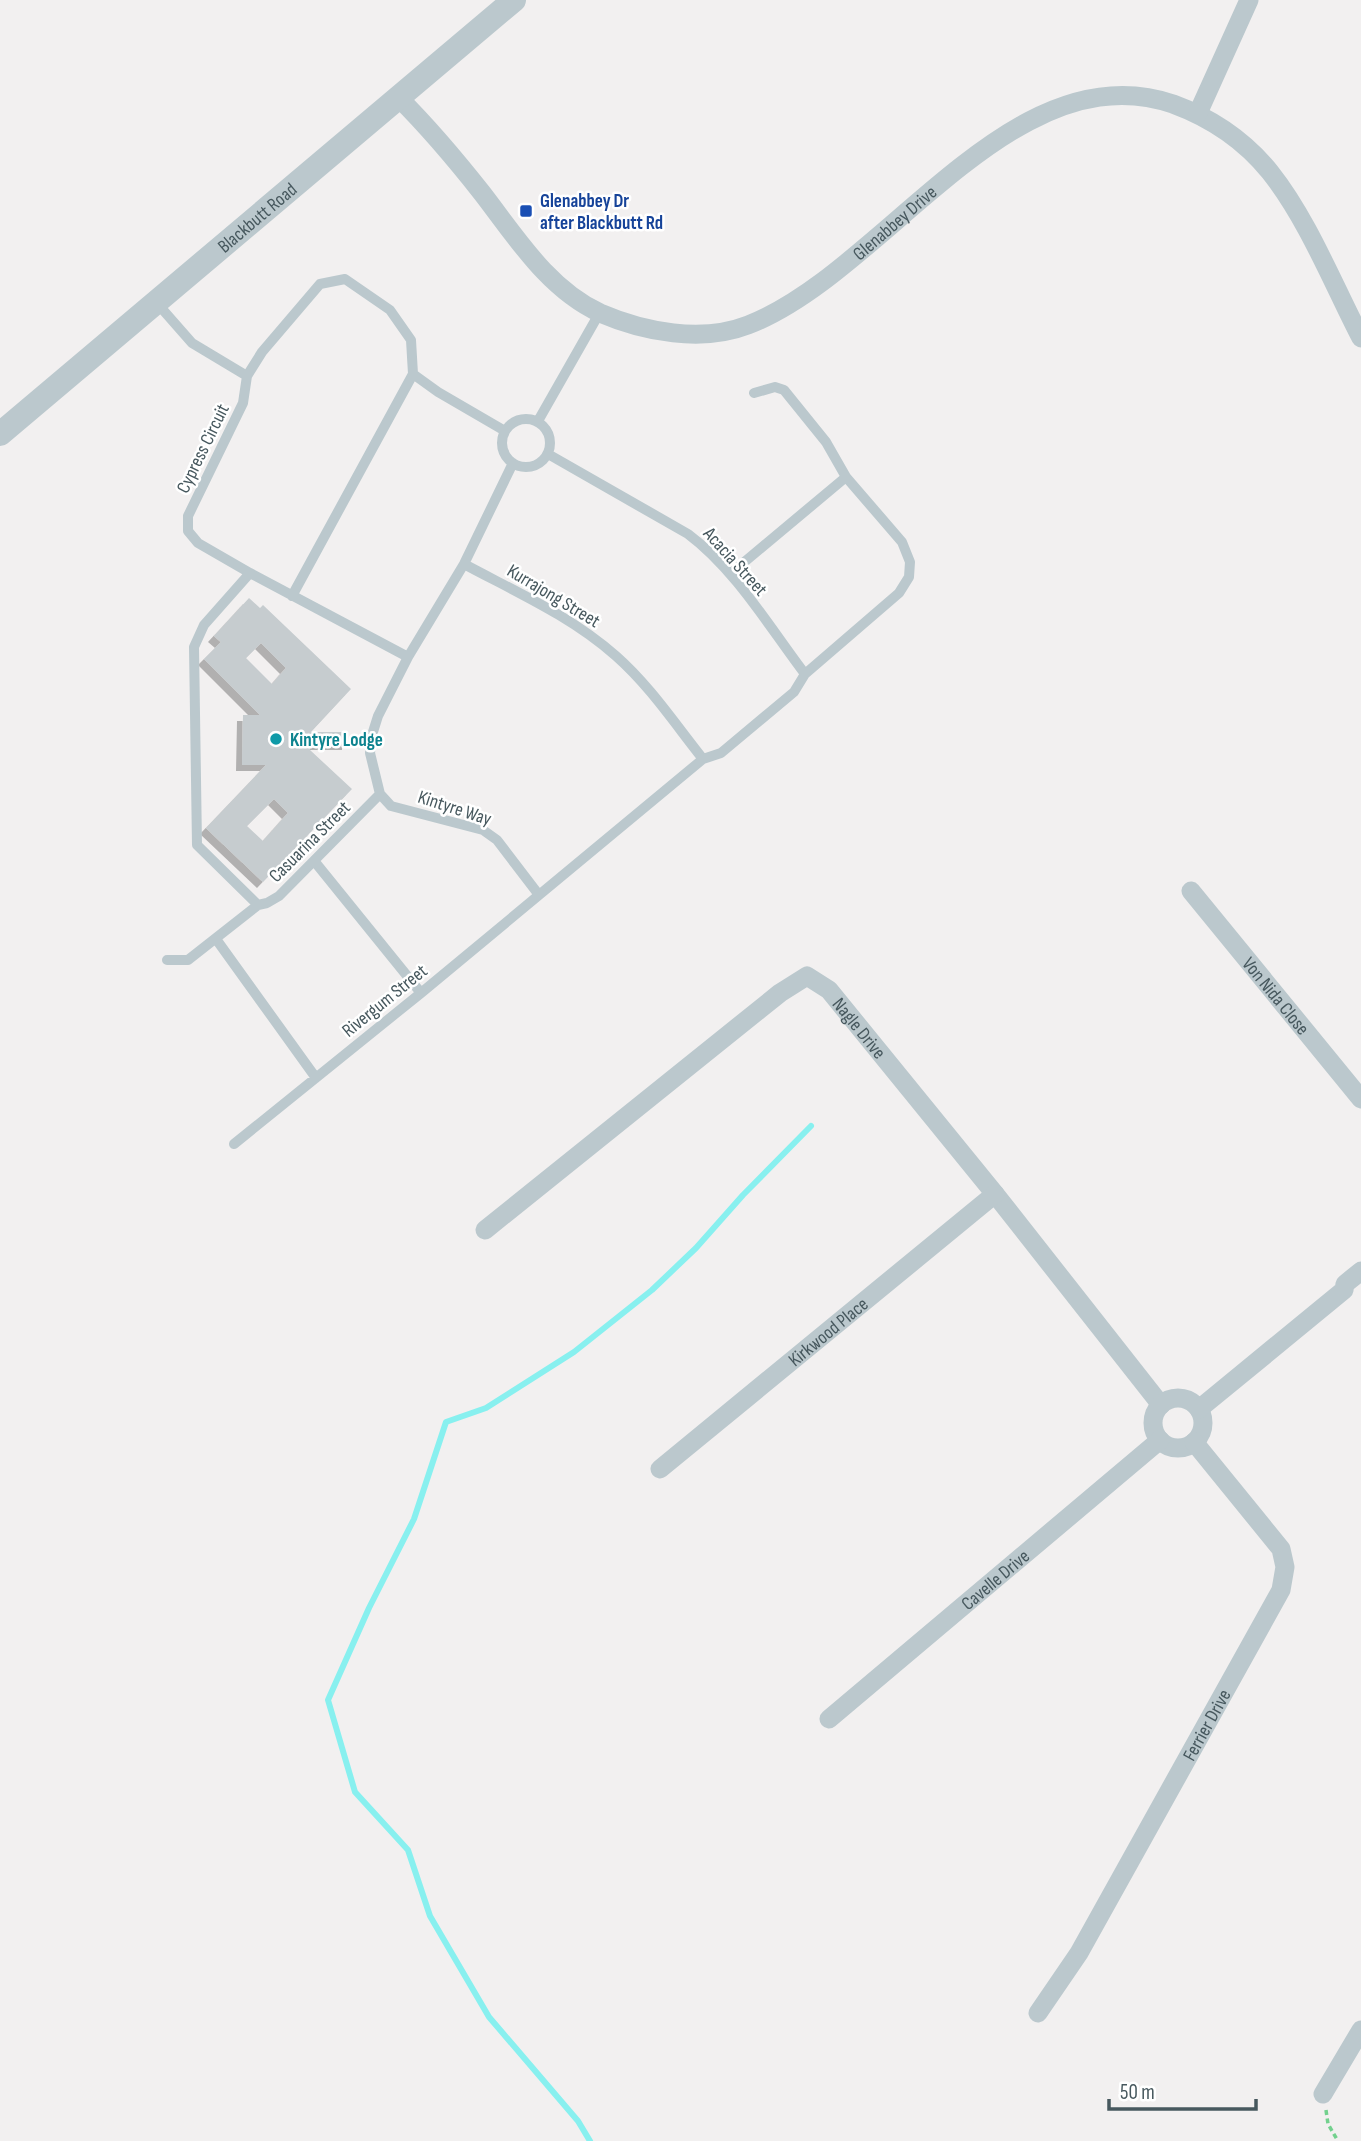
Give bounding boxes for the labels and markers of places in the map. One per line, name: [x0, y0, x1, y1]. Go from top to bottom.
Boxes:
place label: Glenabbey Dr after Blackbutt Rd: [540, 190, 663, 235]
marker: Glenabbey Dr after Blackbutt Rd: [518, 203, 534, 219]
place label: Kintyre Lodge: [290, 729, 383, 752]
marker: Kintyre Lodge: [268, 731, 284, 747]

